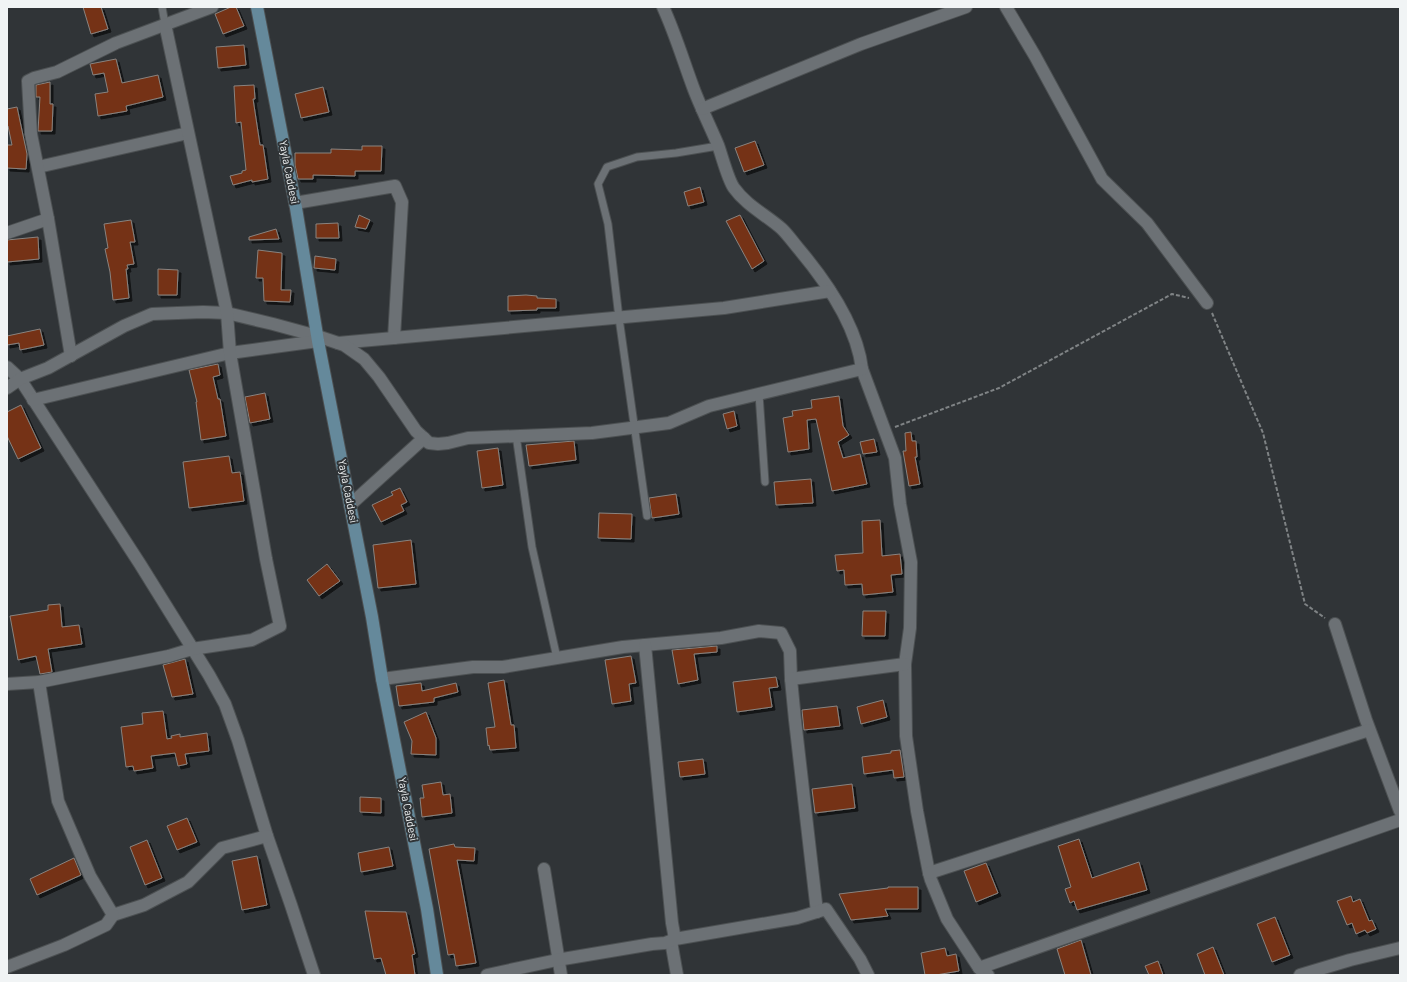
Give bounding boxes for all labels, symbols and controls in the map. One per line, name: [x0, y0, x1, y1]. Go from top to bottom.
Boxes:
street label: Yayla Caddesi: [277, 139, 302, 205]
street label: Yayla Caddesi: [336, 458, 361, 524]
street label: Yayla Caddesi: [396, 776, 421, 842]

